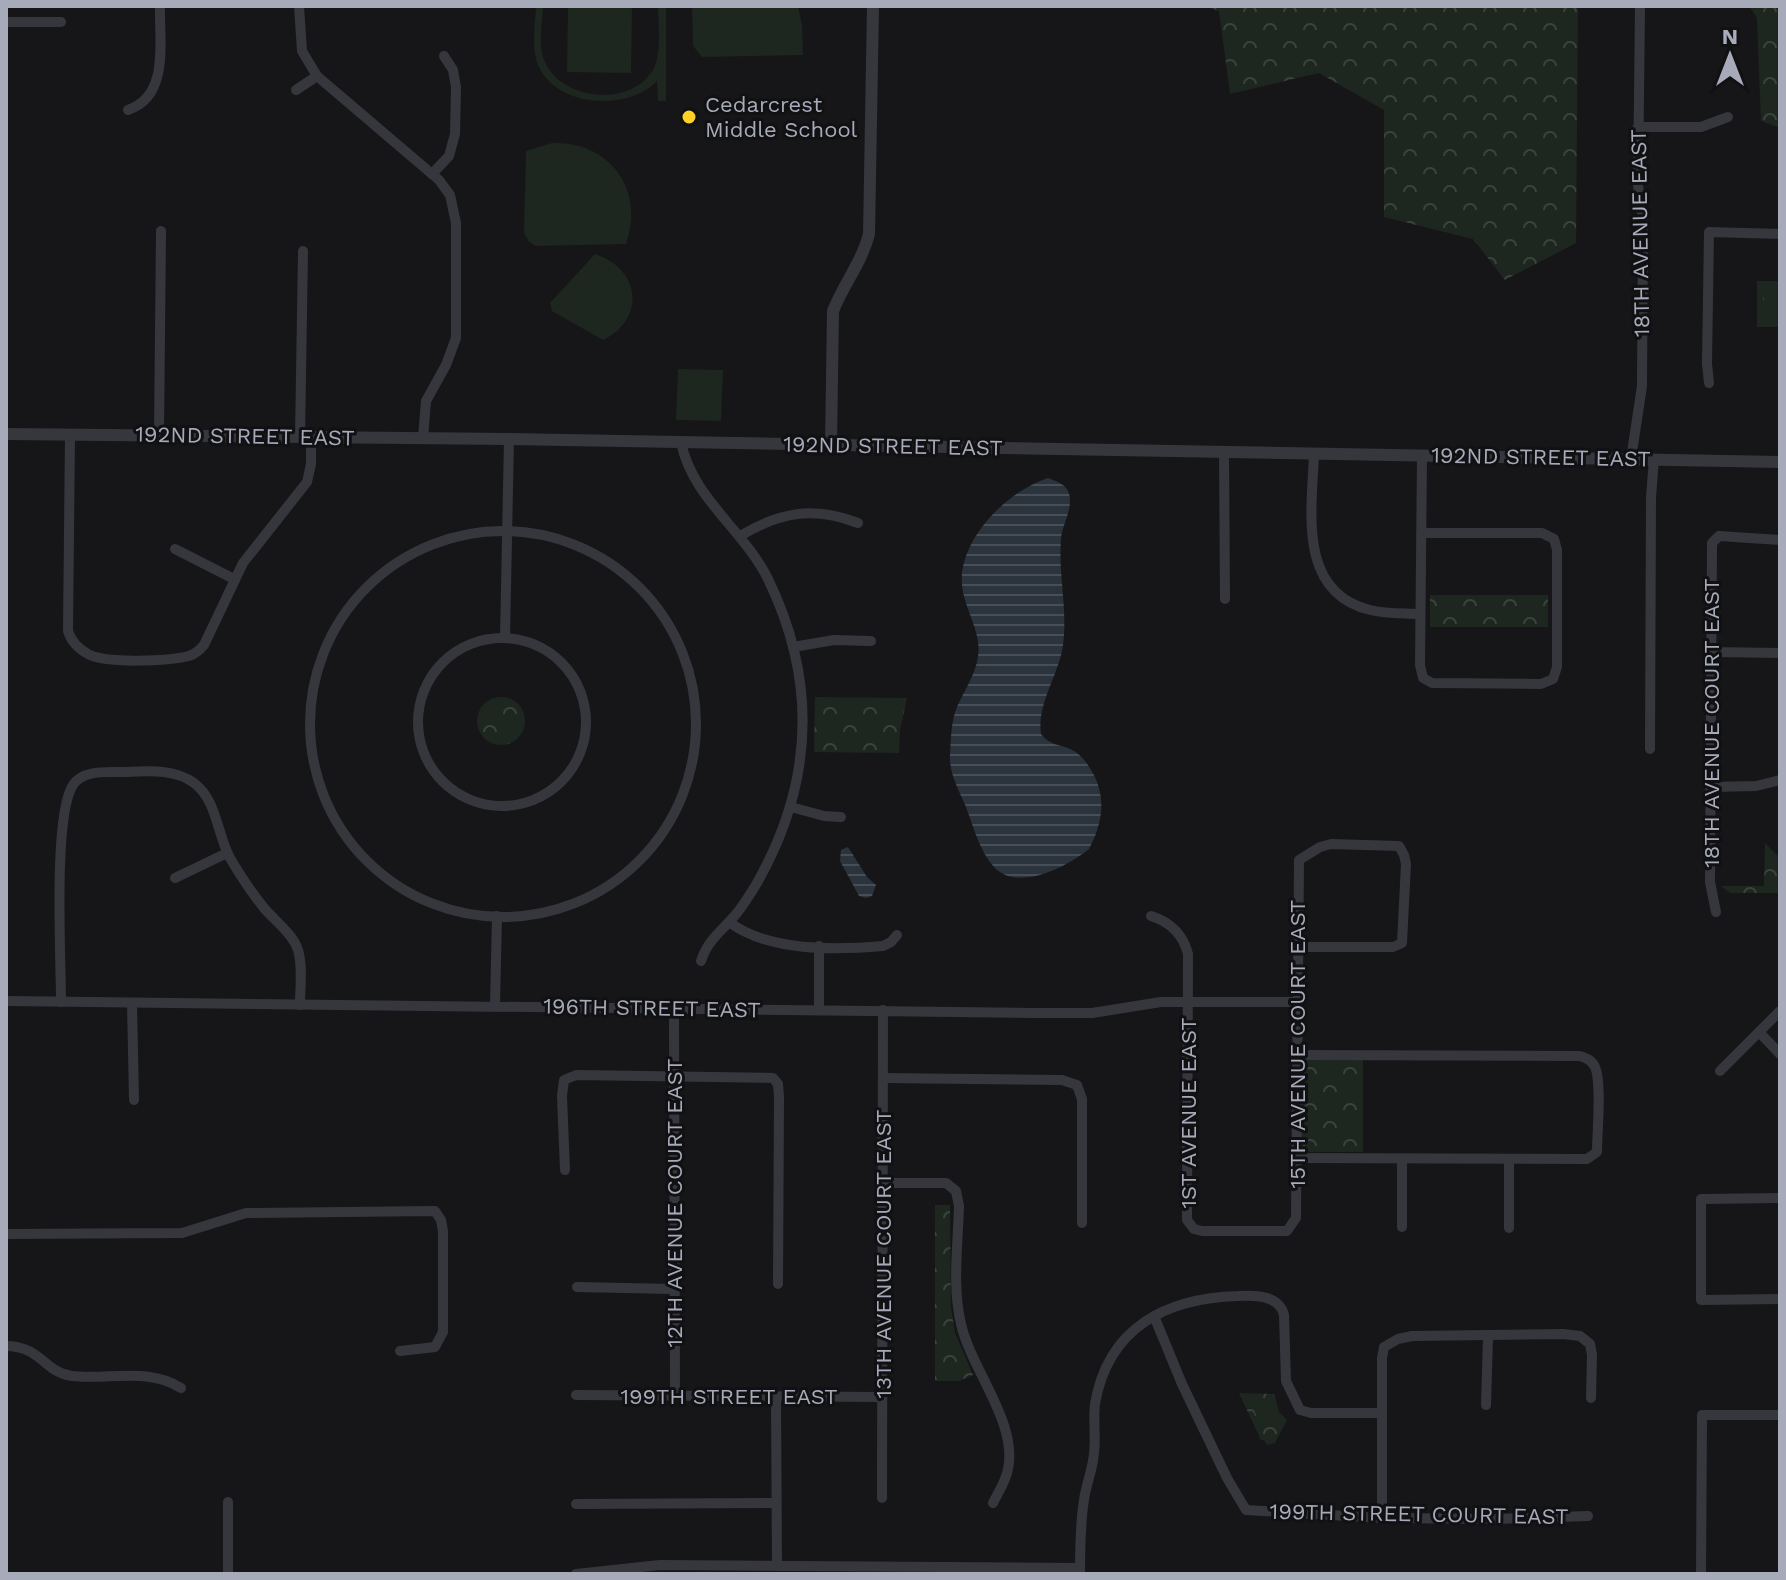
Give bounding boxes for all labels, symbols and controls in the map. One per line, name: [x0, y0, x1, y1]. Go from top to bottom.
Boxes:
north arrow: [1690, 16, 1770, 96]
text: N: [1722, 24, 1738, 49]
place label: Cedarcrest Middle School: [705, 92, 858, 142]
marker: Cedarcrest Middle School: [680, 108, 698, 126]
street label: 18TH AVENUE EAST: [1626, 129, 1654, 337]
street label: 192ND STREET EAST: [135, 422, 355, 450]
street label: 192ND STREET EAST: [783, 432, 1003, 460]
street label: 192ND STREET EAST: [1431, 443, 1651, 471]
street label: 18TH AVENUE COURT EAST: [1699, 578, 1724, 868]
street label: 15TH AVENUE COURT EAST: [1285, 900, 1310, 1188]
street label: 196TH STREET EAST: [543, 994, 761, 1022]
street label: 1ST AVENUE EAST: [1176, 1017, 1201, 1209]
street label: 12TH AVENUE COURT EAST: [662, 1059, 687, 1347]
street label: 13TH AVENUE COURT EAST: [871, 1110, 896, 1398]
street label: 199TH STREET EAST: [620, 1384, 838, 1409]
street label: 199TH STREET COURT EAST: [1269, 1499, 1569, 1529]

